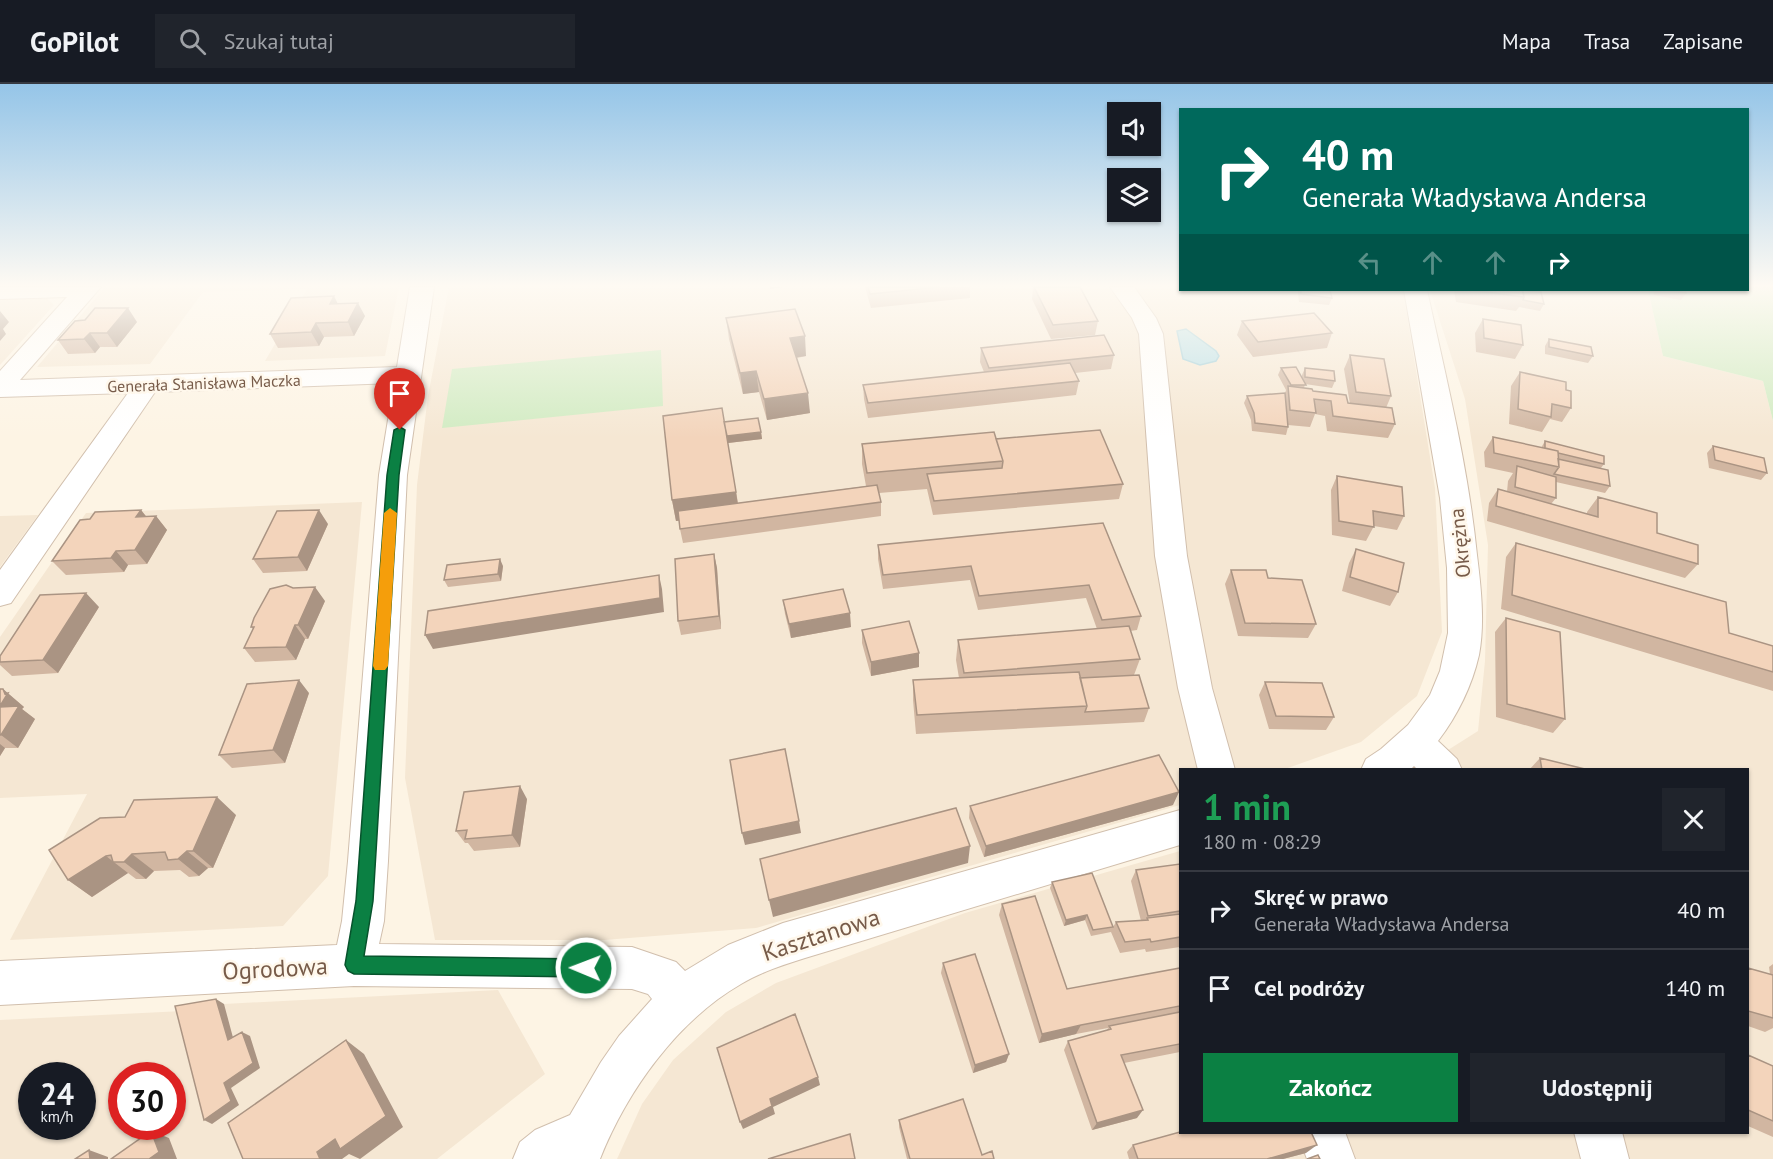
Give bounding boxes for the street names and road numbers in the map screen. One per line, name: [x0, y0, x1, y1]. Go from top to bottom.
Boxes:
street label: Generała Stanisława Maczka: [107, 370, 301, 396]
street label: Okrężna: [1443, 507, 1477, 579]
street label: Kasztanowa: [758, 901, 884, 968]
street label: Ogrodowa: [222, 950, 328, 987]

